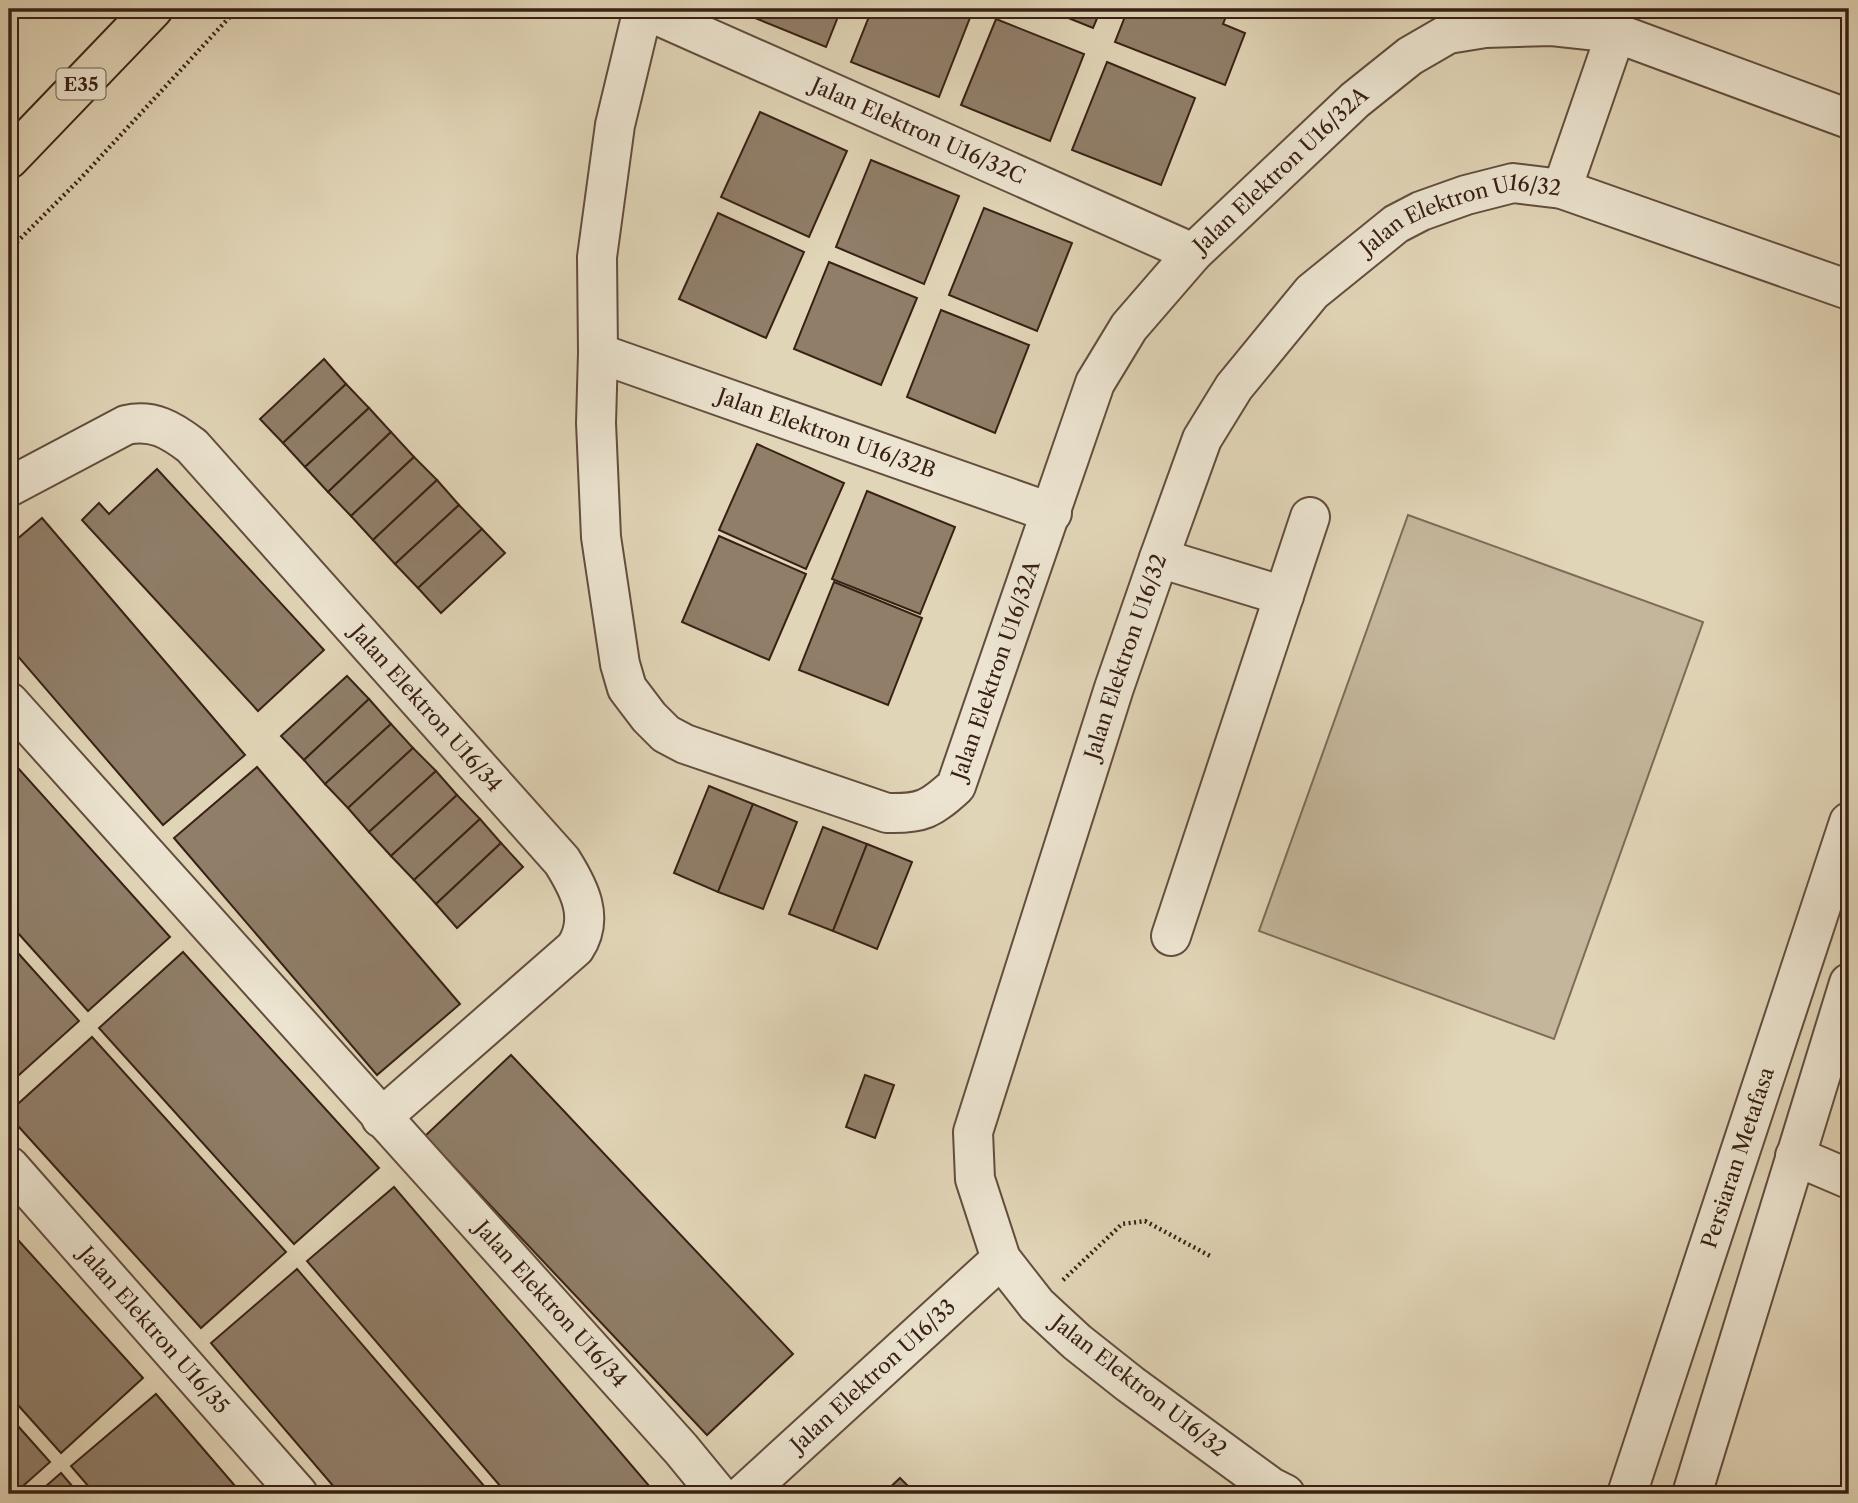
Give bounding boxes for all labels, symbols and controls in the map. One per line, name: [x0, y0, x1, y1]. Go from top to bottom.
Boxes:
road number: E35: [56, 68, 106, 100]
street label: Jalan Elektron U16/32C: [805, 71, 1029, 189]
street label: Jalan Elektron U16/32A: [1186, 81, 1373, 260]
street label: Jalan Elektron U16/32: [1352, 170, 1562, 262]
street label: Jalan Elektron U16/32B: [711, 382, 939, 483]
street label: Jalan Elektron U16/32: [1078, 551, 1171, 765]
street label: Jalan Elektron U16/32A: [945, 557, 1045, 786]
street label: Jalan Elektron U16/34: [343, 617, 507, 797]
street label: Persiaran Metafasa: [1696, 1063, 1779, 1251]
street label: Jalan Elektron U16/34: [468, 1213, 632, 1392]
street label: Jalan Elektron U16/35: [72, 1239, 234, 1419]
street label: Jalan Elektron U16/33: [783, 1294, 960, 1459]
street label: Jalan Elektron U16/32: [1045, 1308, 1232, 1462]

